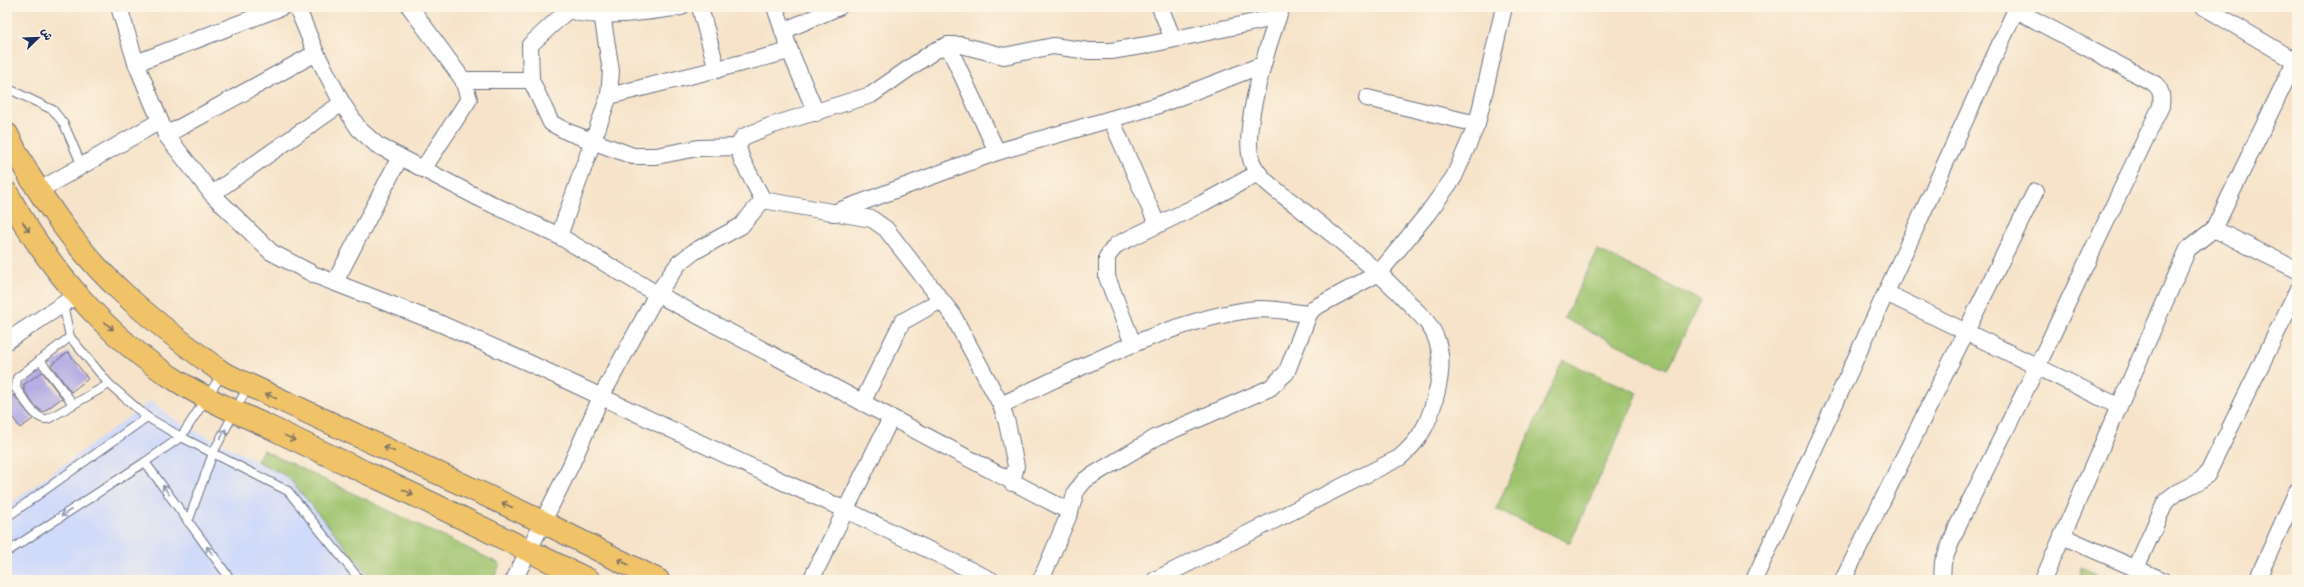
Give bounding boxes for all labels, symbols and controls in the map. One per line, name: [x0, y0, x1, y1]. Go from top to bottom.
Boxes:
north arrow: [18, 18, 58, 58]
text: ش: [37, 27, 53, 43]
one-way arrow: [22, 221, 30, 232]
one-way arrow: [104, 321, 114, 331]
one-way arrow: [265, 392, 277, 399]
one-way arrow: [219, 428, 227, 440]
one-way arrow: [284, 435, 296, 442]
one-way arrow: [384, 445, 396, 452]
one-way arrow: [162, 485, 170, 496]
one-way arrow: [402, 489, 414, 496]
one-way arrow: [501, 501, 513, 508]
one-way arrow: [60, 510, 72, 518]
one-way arrow: [206, 545, 214, 556]
one-way arrow: [618, 558, 630, 566]

